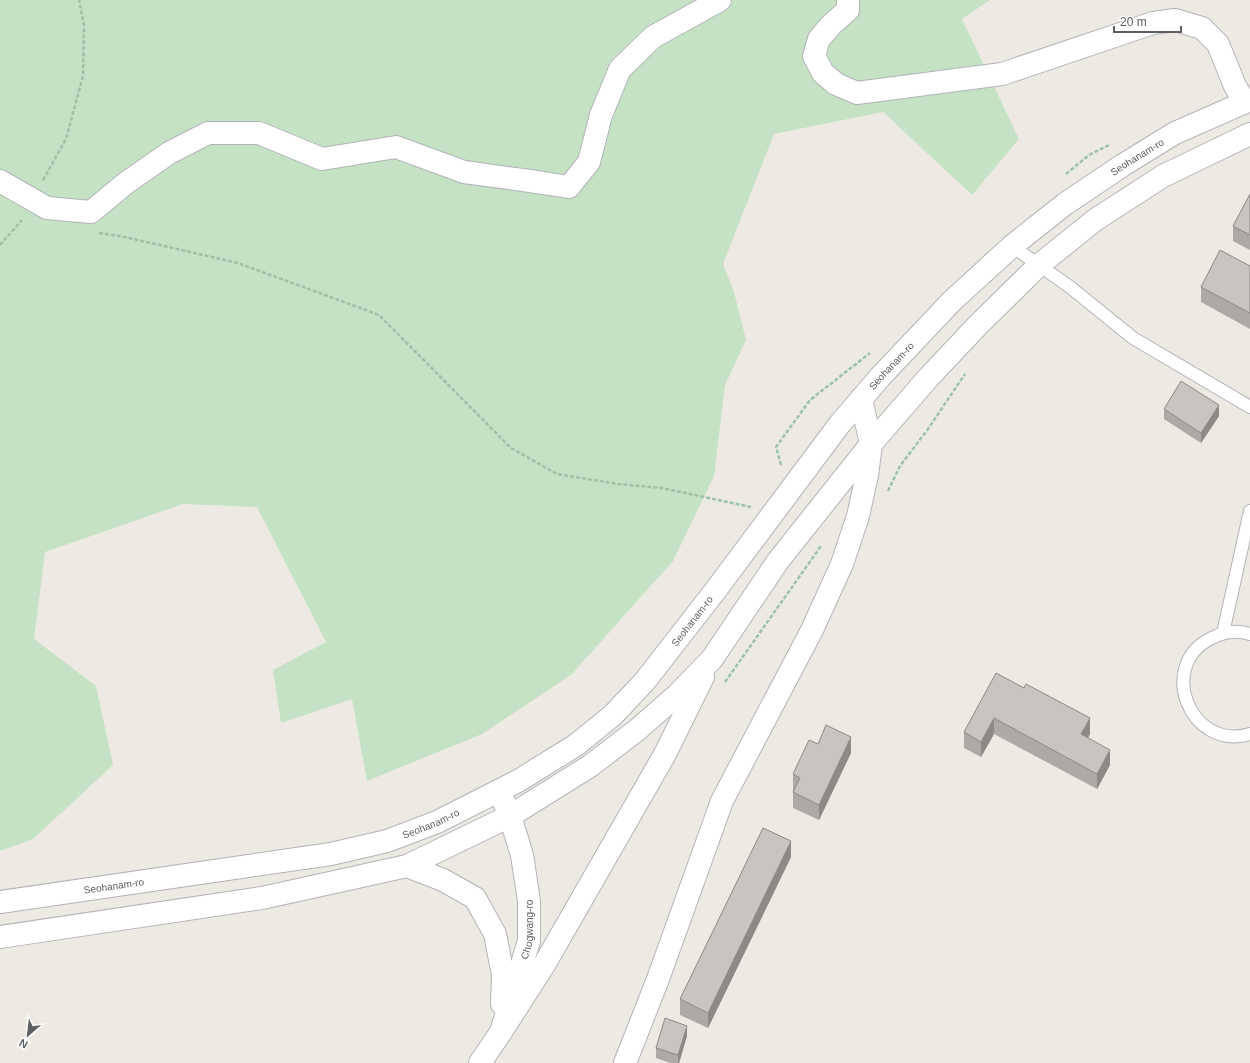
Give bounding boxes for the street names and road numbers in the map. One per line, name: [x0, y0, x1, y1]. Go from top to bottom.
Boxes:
street label: Seohanam-ro: [1108, 136, 1166, 177]
street label: Seohanam-ro: [866, 339, 916, 392]
street label: Seohanam-ro: [669, 593, 715, 648]
street label: Seohanam-ro: [401, 806, 461, 840]
street label: Seohanam-ro: [83, 876, 145, 895]
street label: Chogwang-ro: [518, 899, 535, 960]

